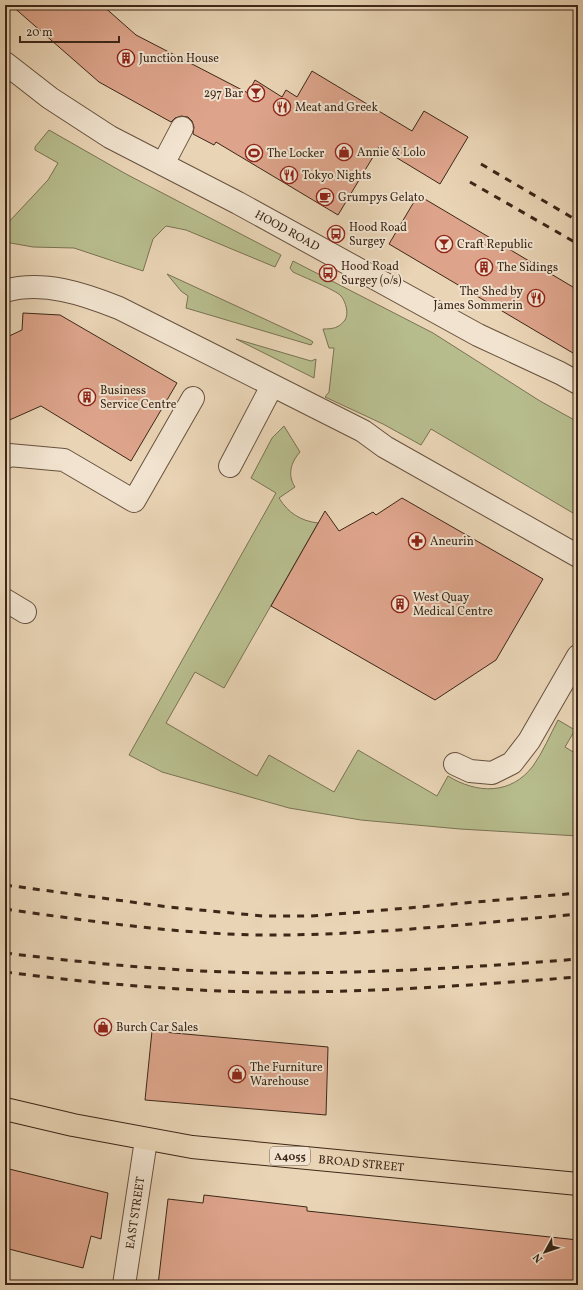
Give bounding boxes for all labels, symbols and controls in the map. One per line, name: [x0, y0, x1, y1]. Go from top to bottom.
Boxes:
scale bar: [20, 18, 119, 44]
text: 20 m: [26, 25, 53, 41]
building icon: Junction House: [116, 48, 136, 68]
place label: Junction House: [139, 51, 219, 67]
bar icon: 297 Bar: [246, 83, 266, 103]
place label: 297 Bar: [204, 86, 243, 102]
restaurant icon: Meat and Greek: [272, 97, 292, 117]
place label: Meat and Greek: [295, 100, 379, 116]
shop icon: Annie & Lolo: [334, 142, 354, 162]
sports icon: The Locker: [244, 143, 264, 163]
place label: Annie & Lolo: [357, 145, 426, 161]
place label: The Locker: [267, 146, 324, 162]
restaurant icon: Tokyo Nights: [279, 165, 299, 185]
place label: Tokyo Nights: [302, 168, 371, 184]
cafe icon: Grumpys Gelato: [315, 187, 335, 207]
place label: Grumpys Gelato: [338, 190, 424, 206]
street label: HOOD ROAD: [252, 207, 322, 255]
place label: Hood Road Surgey: [349, 220, 407, 250]
bus stop icon: Hood Road Surgey: [326, 224, 346, 244]
bar icon: Craft Republic: [434, 234, 454, 254]
place label: Craft Republic: [457, 237, 533, 253]
building icon: The Sidings: [474, 257, 494, 277]
place label: Hood Road Surgey (o/s): [341, 259, 402, 289]
place label: The Sidings: [497, 260, 558, 276]
bus stop icon: Hood Road Surgey (o/s): [318, 263, 338, 283]
place label: The Shed by James Sommerin: [433, 284, 524, 314]
restaurant icon: The Shed by James Sommerin: [526, 288, 546, 308]
place label: Business Service Centre: [100, 383, 177, 413]
building icon: Business Service Centre: [77, 387, 97, 407]
pharmacy icon: Aneurin: [407, 531, 427, 551]
place label: Aneurin: [430, 534, 474, 550]
place label: West Quay Medical Centre: [413, 590, 493, 620]
building icon: West Quay Medical Centre: [390, 594, 410, 614]
shop icon: Burch Car Sales: [93, 1017, 113, 1037]
place label: Burch Car Sales: [116, 1020, 198, 1036]
place label: The Furniture Warehouse: [250, 1060, 323, 1090]
shop icon: The Furniture Warehouse: [227, 1064, 247, 1084]
road number: A4055: [270, 1147, 310, 1165]
street label: BROAD STREET: [318, 1152, 405, 1176]
street label: EAST STREET: [123, 1176, 149, 1250]
north arrow: [525, 1232, 565, 1272]
text: N: [530, 1250, 547, 1265]

